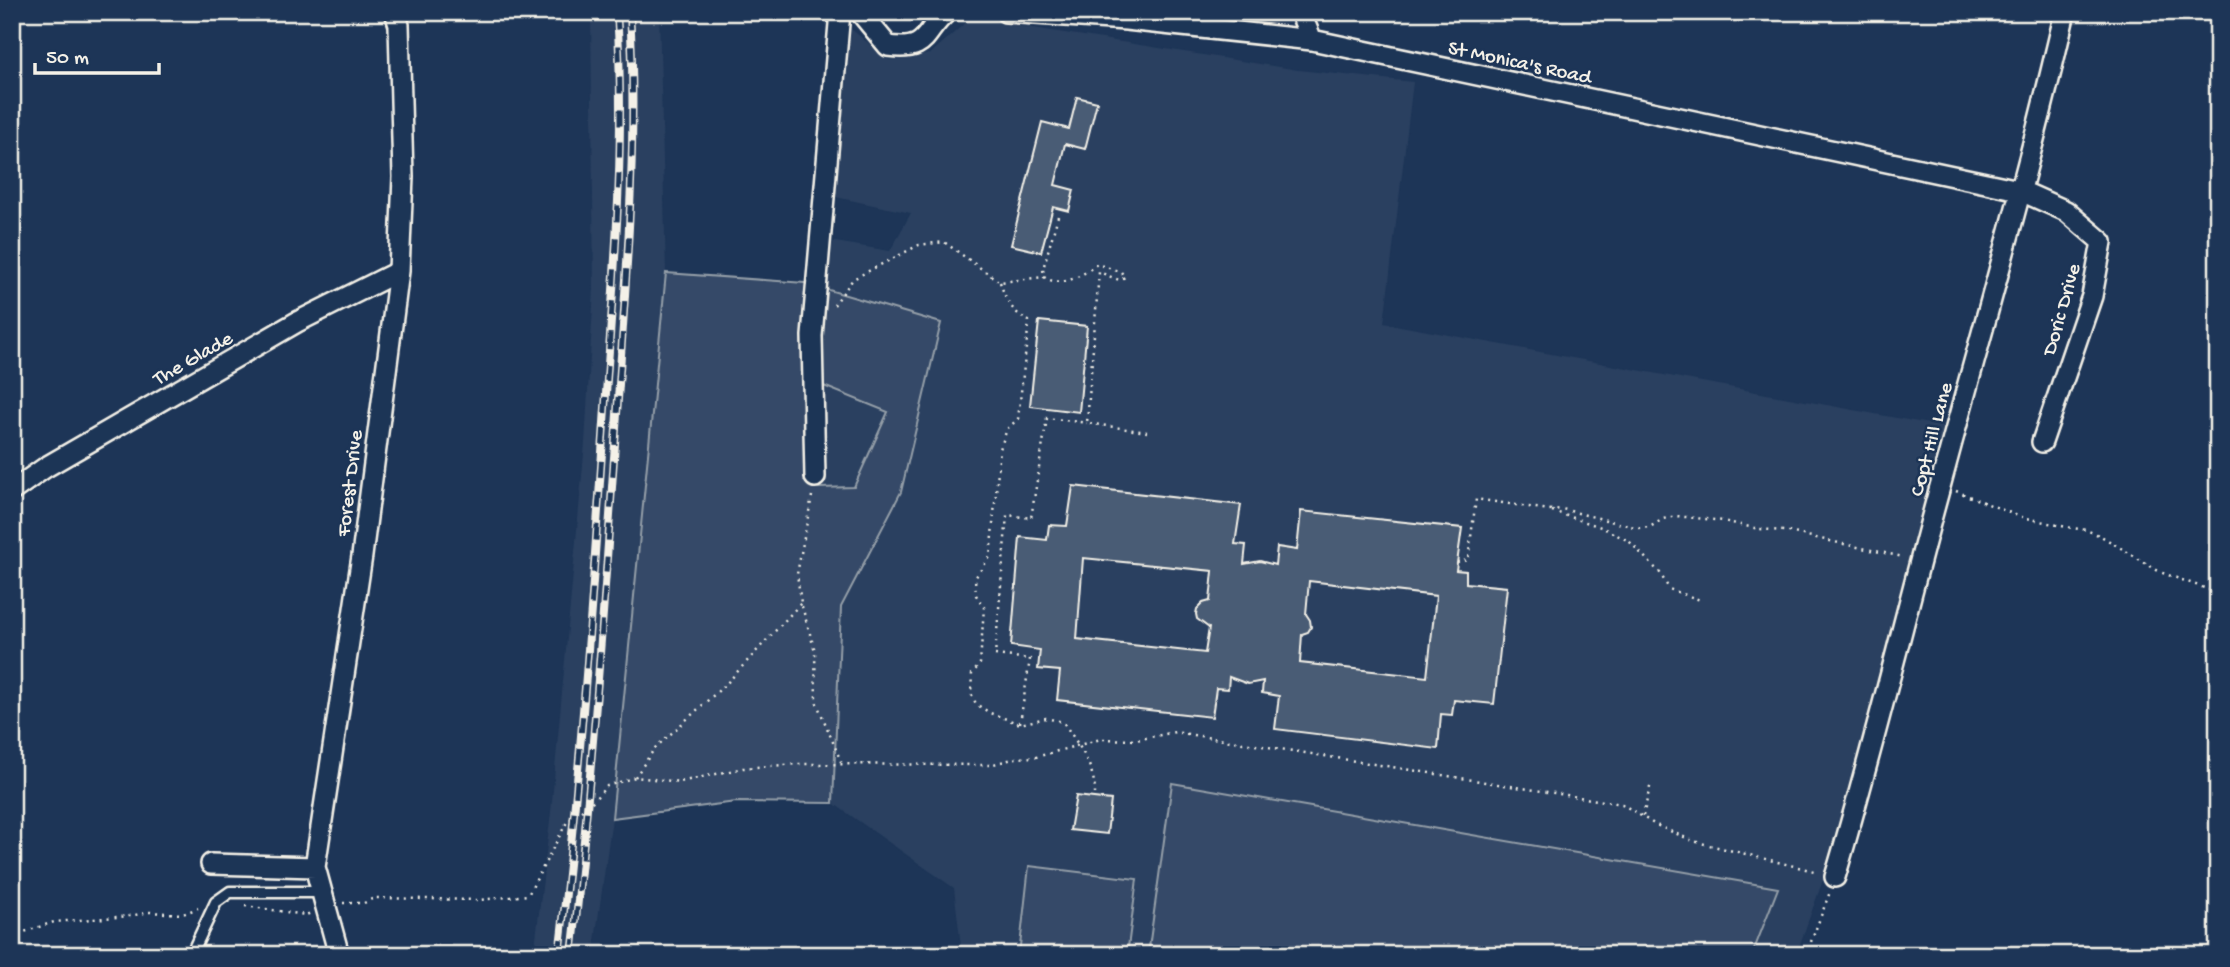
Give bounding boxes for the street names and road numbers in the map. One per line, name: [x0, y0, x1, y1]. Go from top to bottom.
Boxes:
street label: St Monica's Road: [1445, 37, 1595, 92]
street label: Doric Drive: [2038, 260, 2089, 361]
street label: The Glade: [149, 327, 239, 393]
street label: Copt Hill Lane: [1906, 379, 1961, 500]
street label: Forest Drive: [332, 428, 371, 539]

